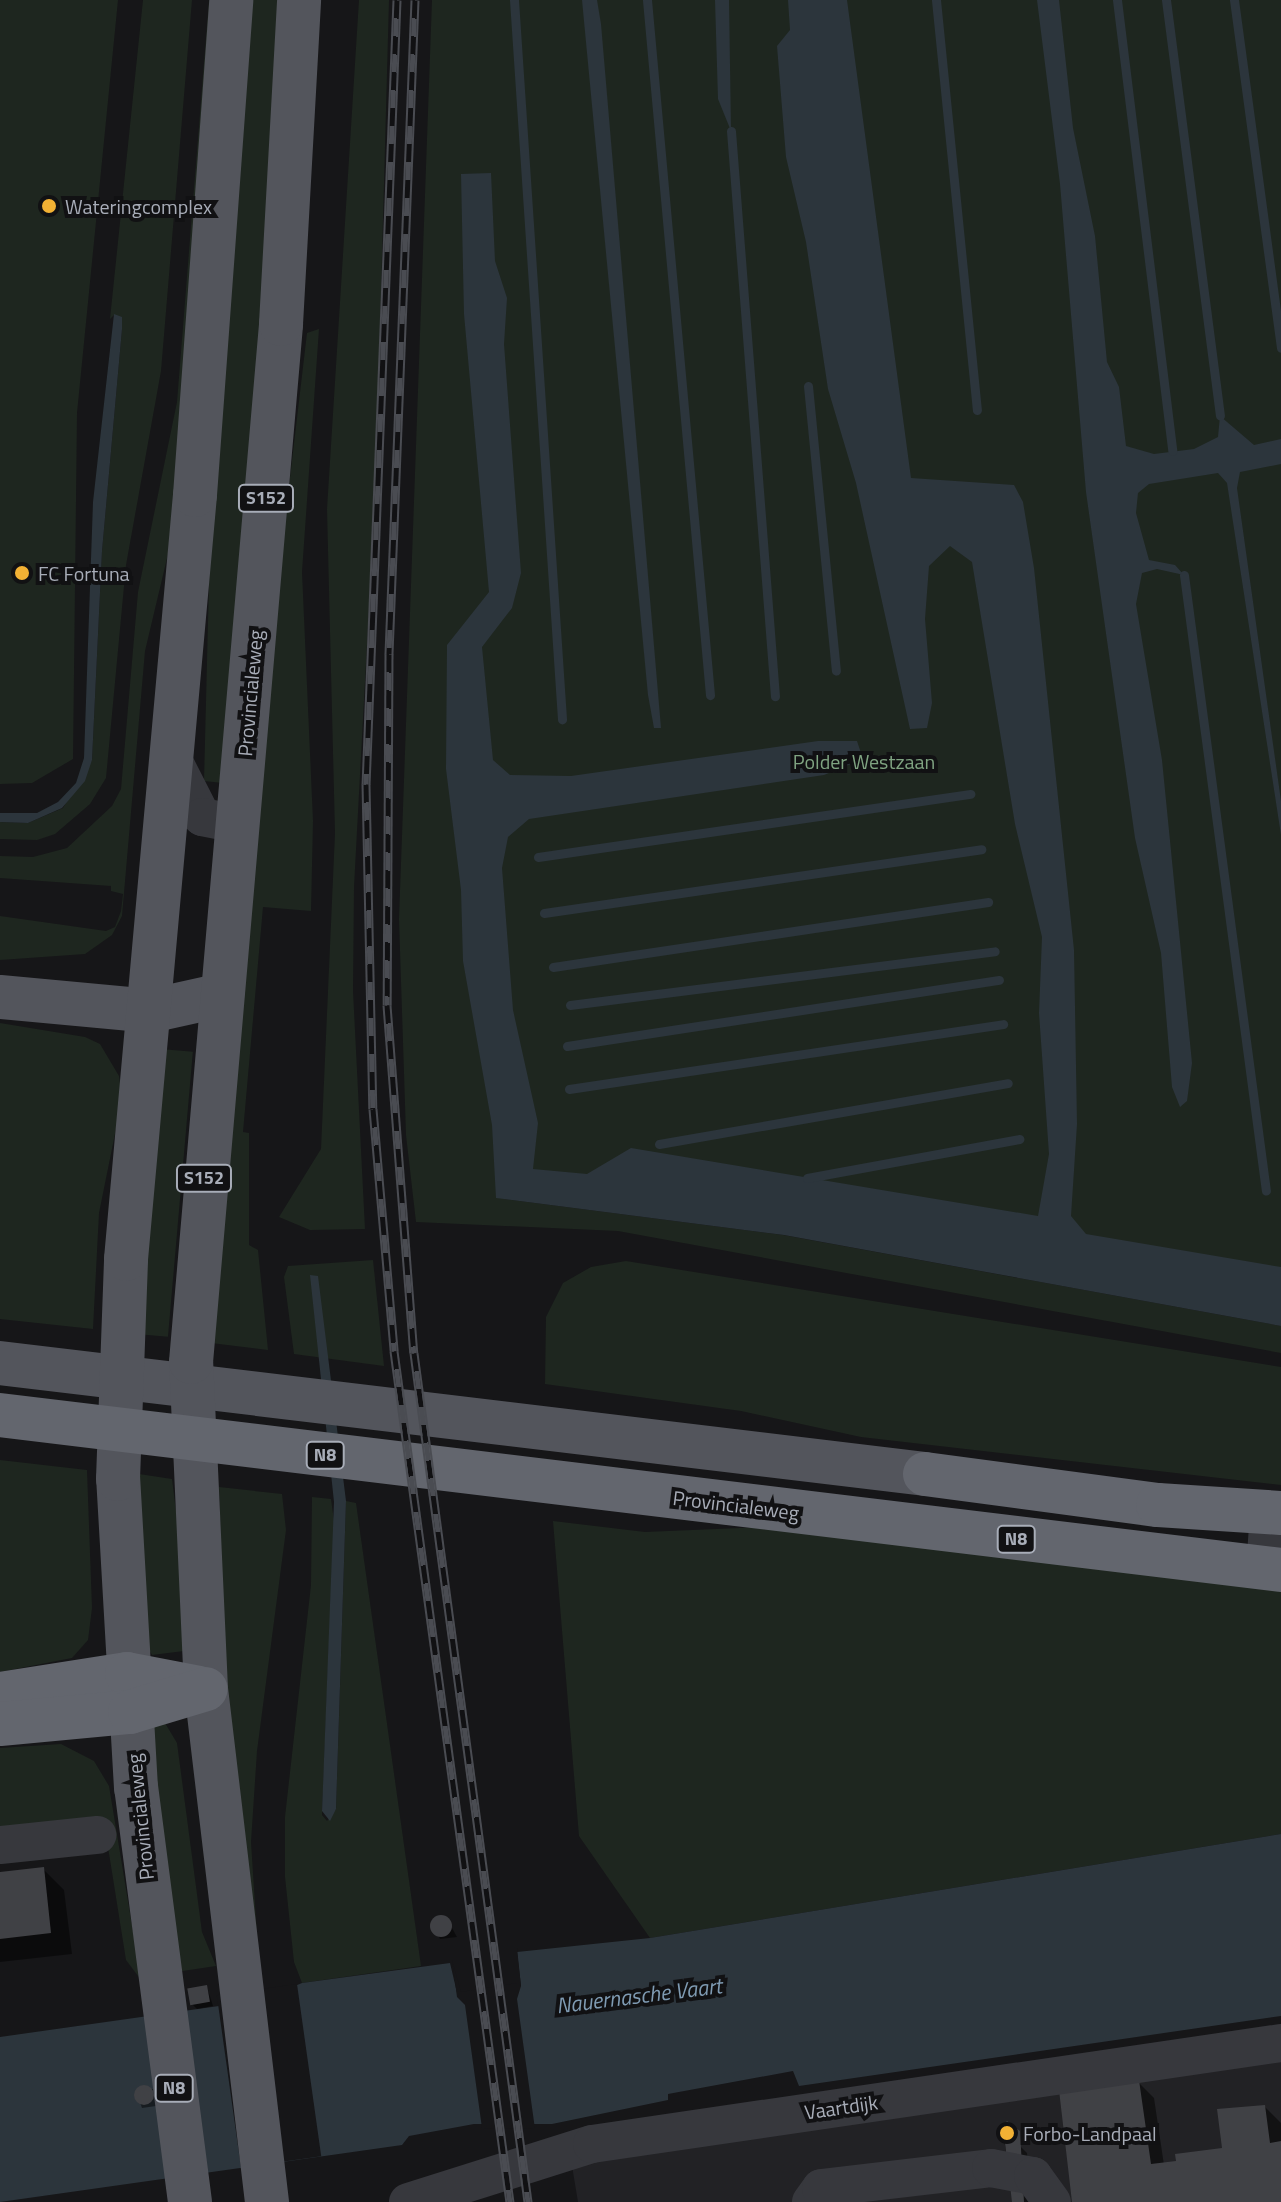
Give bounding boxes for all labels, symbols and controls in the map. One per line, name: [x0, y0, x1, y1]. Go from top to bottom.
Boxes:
place label: Wateringcomplex: [65, 194, 212, 218]
marker: Wateringcomplex: [40, 197, 58, 215]
road number: S152: [236, 484, 296, 512]
place label: FC Fortuna: [38, 561, 130, 585]
marker: FC Fortuna: [13, 564, 31, 582]
street label: Provincialeweg: [233, 629, 267, 757]
park label: Polder Westzaan: [793, 749, 935, 773]
road number: S152: [174, 1164, 234, 1192]
road number: N8: [305, 1441, 345, 1469]
street label: Provincialeweg: [672, 1485, 800, 1525]
road number: N8: [996, 1525, 1036, 1553]
street label: Provincialeweg: [121, 1753, 159, 1881]
water label: Nauernasche Vaart: [555, 1973, 723, 2019]
road number: N8: [154, 2074, 194, 2102]
street label: Vaartdijk: [803, 2090, 879, 2124]
place label: Forbo-Landpaal: [1023, 2121, 1157, 2145]
marker: Forbo-Landpaal: [998, 2124, 1016, 2142]

